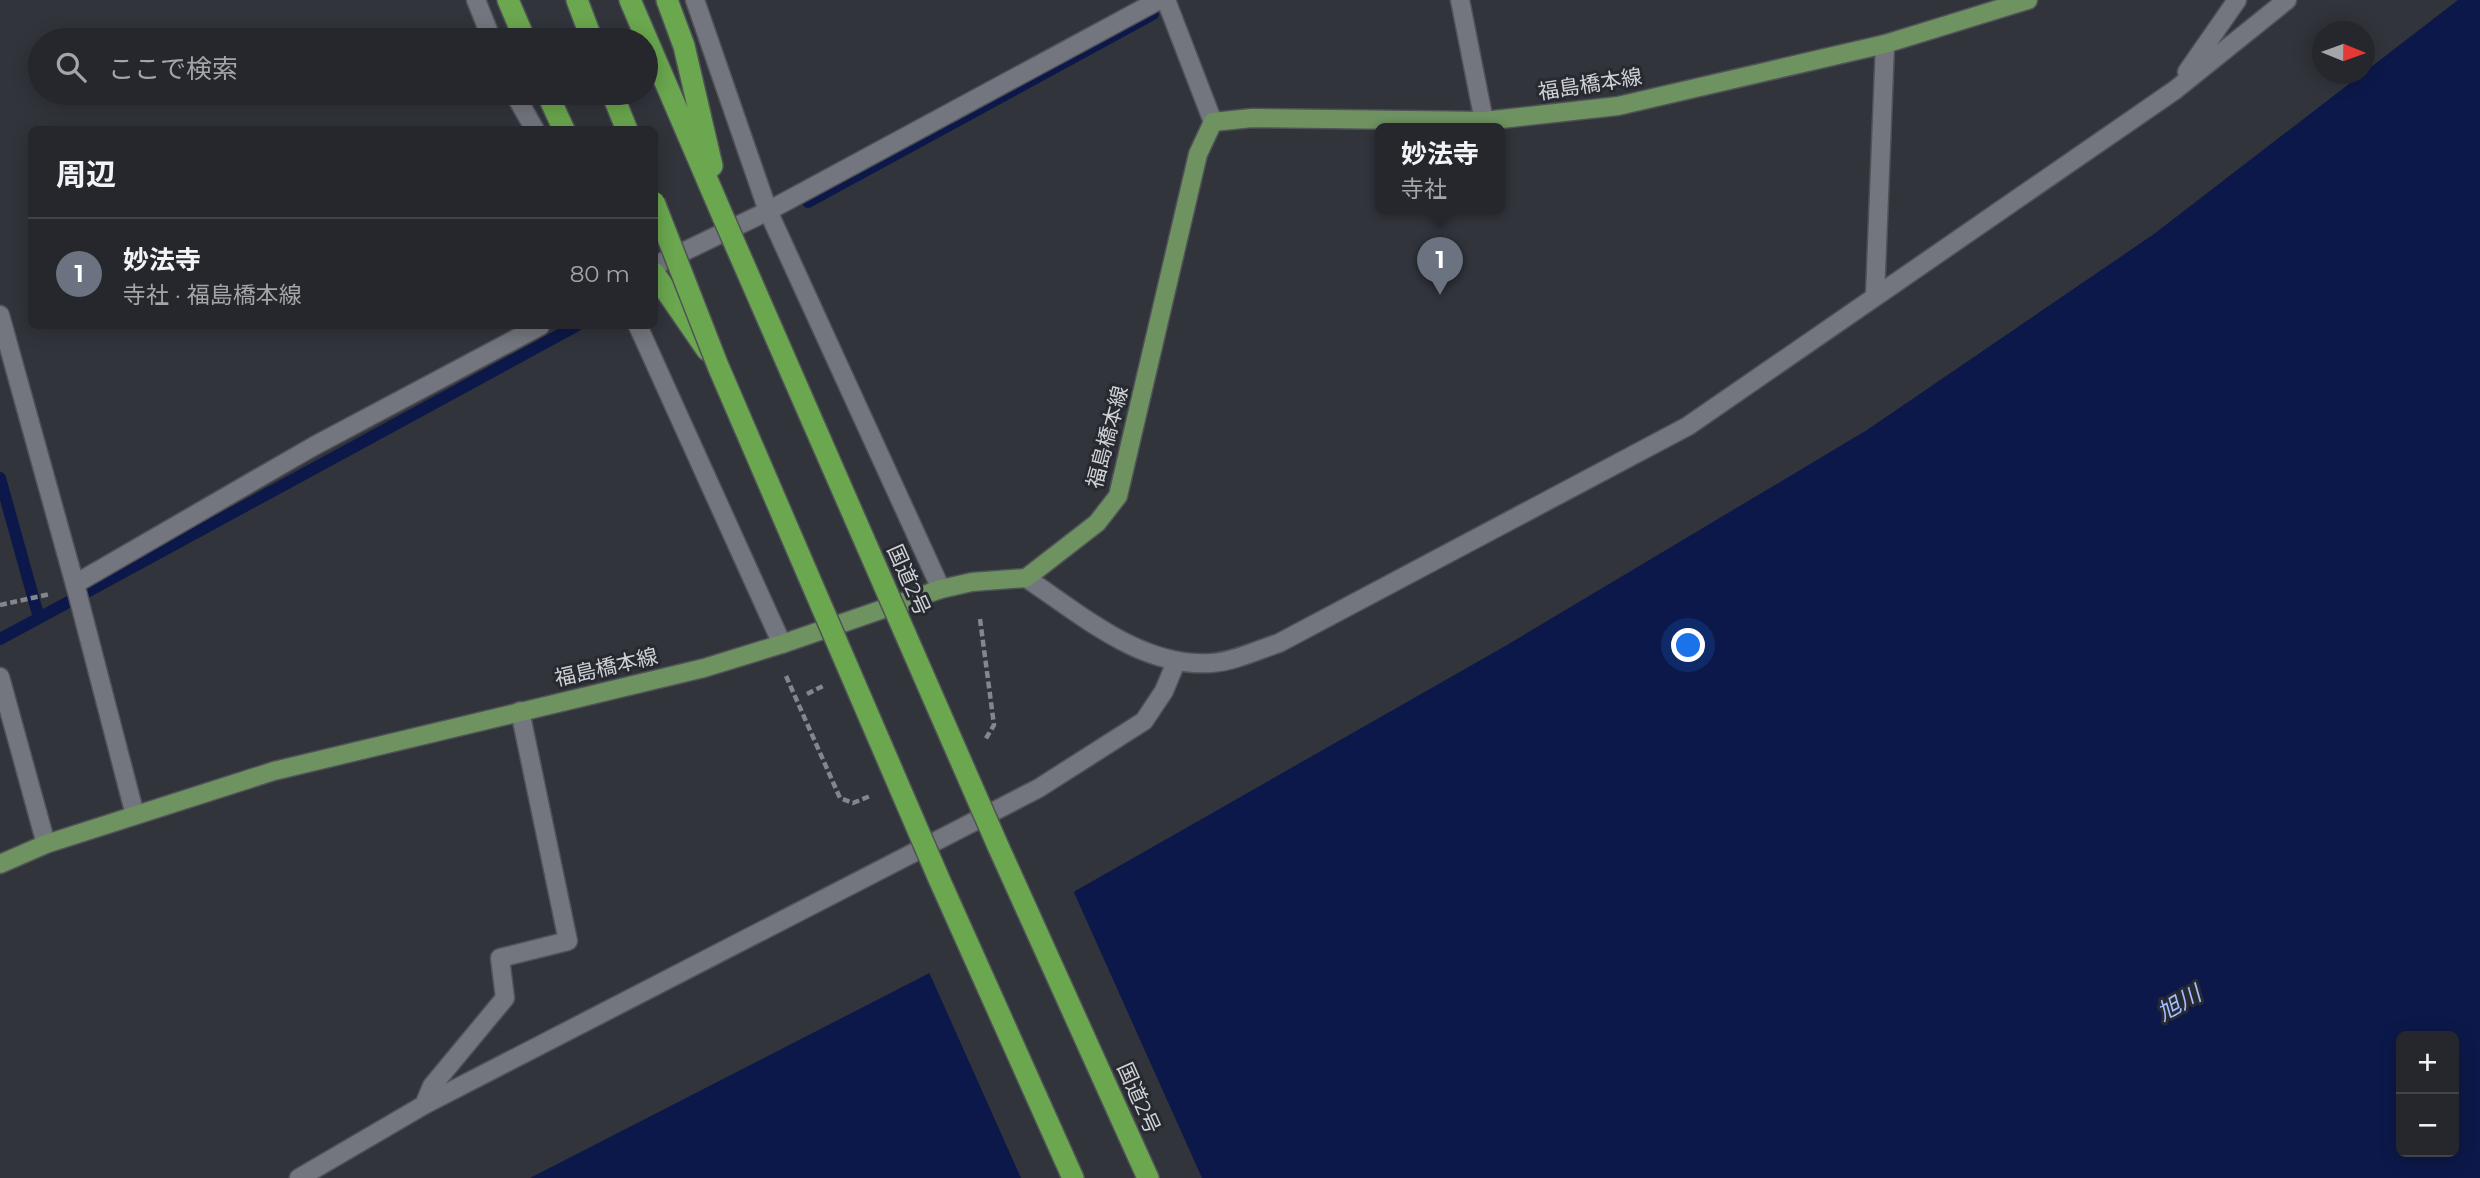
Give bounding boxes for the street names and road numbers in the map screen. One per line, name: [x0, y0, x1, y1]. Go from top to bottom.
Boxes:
street label: 福島橋本線: [1536, 63, 1644, 105]
street label: 福島橋本線: [1081, 383, 1133, 491]
street label: 国道2号: [882, 541, 936, 619]
street label: 福島橋本線: [552, 643, 660, 691]
street label: 国道2号: [1112, 1059, 1166, 1137]

